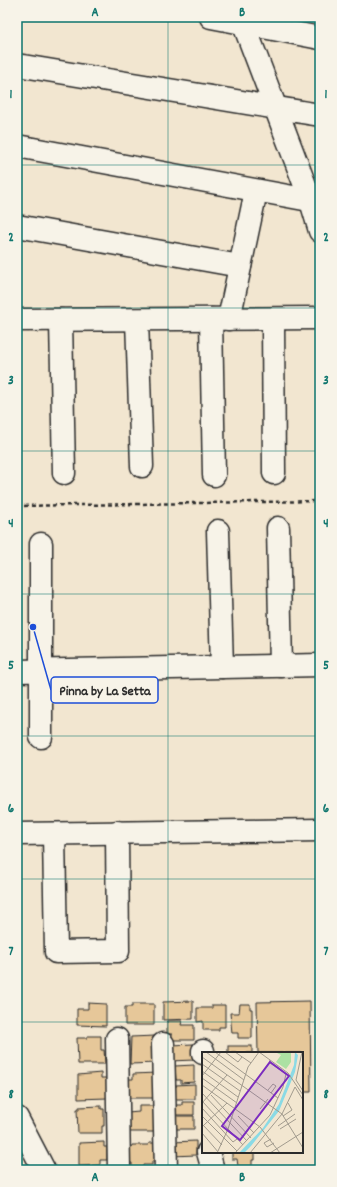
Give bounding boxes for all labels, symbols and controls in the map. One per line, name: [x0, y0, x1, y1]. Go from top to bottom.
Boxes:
text: A: [91, 4, 99, 23]
text: B: [239, 4, 245, 23]
text: 1: [10, 86, 13, 105]
text: 1: [325, 86, 328, 105]
text: 2: [8, 229, 14, 248]
text: 2: [323, 229, 329, 248]
text: 3: [8, 372, 14, 391]
text: 3: [323, 372, 329, 391]
text: 4: [8, 515, 14, 534]
text: 4: [323, 515, 329, 534]
text: 5: [8, 657, 14, 676]
text: 5: [323, 657, 329, 676]
callout: Pinna by La Setta: [51, 677, 158, 703]
text: Pinna by La Setta: [59, 682, 152, 702]
text: 6: [8, 800, 15, 819]
text: 6: [323, 800, 330, 819]
text: 7: [9, 943, 14, 962]
text: 7: [324, 943, 329, 962]
inset map: [202, 1052, 303, 1153]
text: 8: [8, 1086, 14, 1105]
text: 8: [323, 1086, 329, 1105]
text: A: [91, 1169, 99, 1187]
text: B: [239, 1169, 245, 1187]

